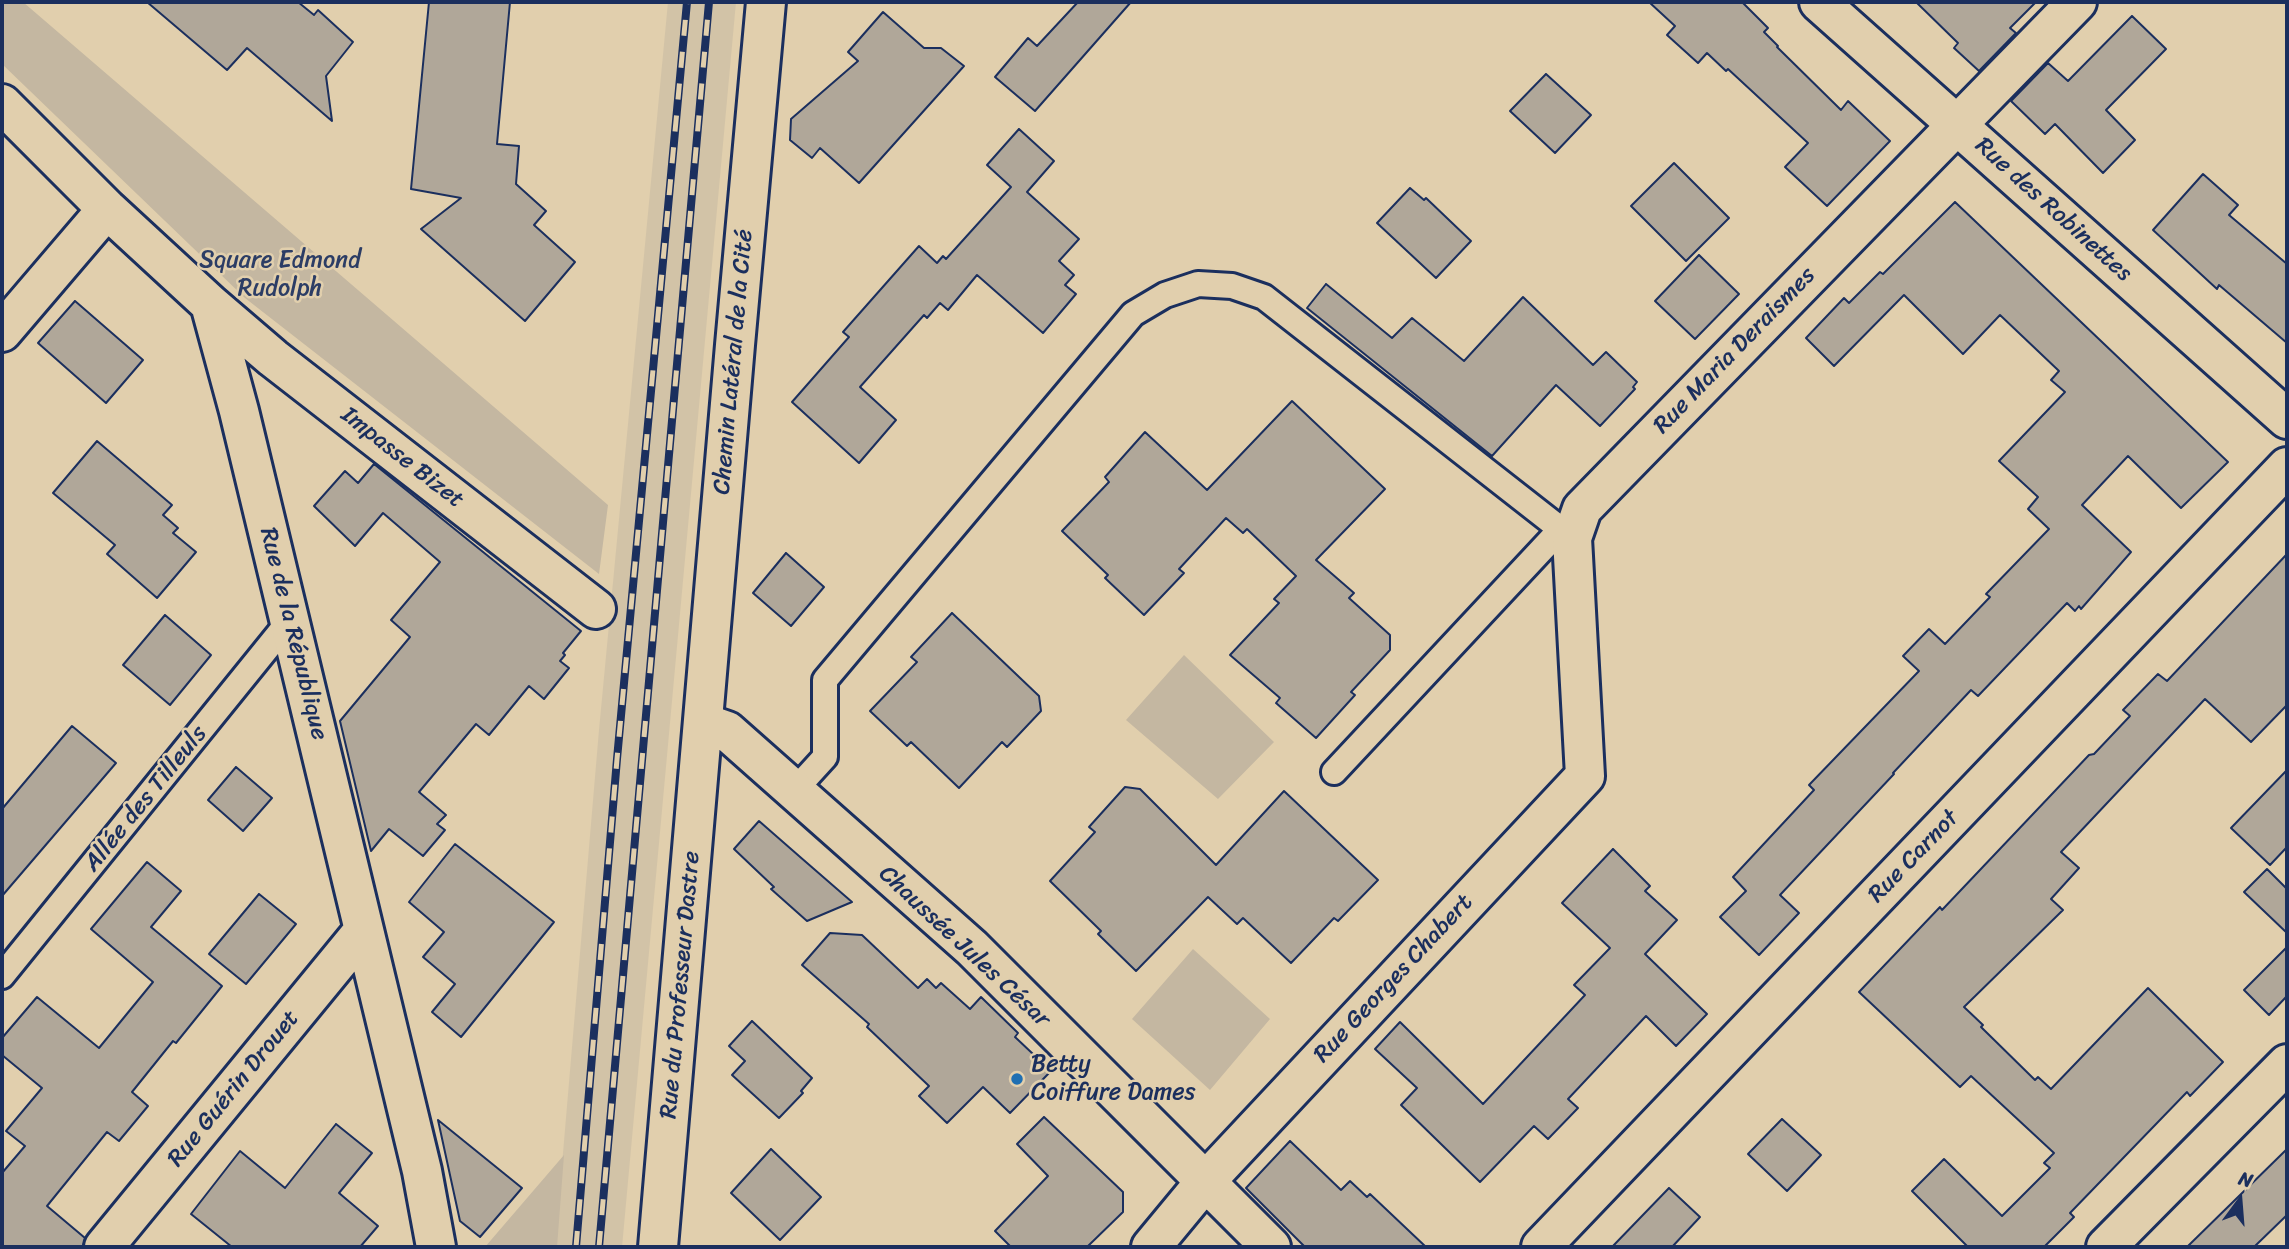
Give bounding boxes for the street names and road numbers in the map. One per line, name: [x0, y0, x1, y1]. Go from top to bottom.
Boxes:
street label: Rue des Robinettes: [1969, 132, 2137, 288]
street label: Chemin Latéral de la Cité: [708, 228, 760, 496]
street label: Rue Maria Deraismes: [1648, 262, 1822, 440]
street label: Impasse Bizet: [335, 401, 469, 515]
street label: Rue de la République: [253, 525, 333, 743]
street label: Allée des Tilleuls: [78, 720, 214, 878]
street label: Rue Carnot: [1863, 805, 1965, 909]
street label: Rue du Professeur Dastre: [655, 850, 707, 1120]
street label: Chaussée Jules César: [872, 860, 1056, 1034]
street label: Rue Georges Chabert: [1308, 889, 1480, 1069]
street label: Rue Guérin Drouet: [162, 1005, 306, 1173]

